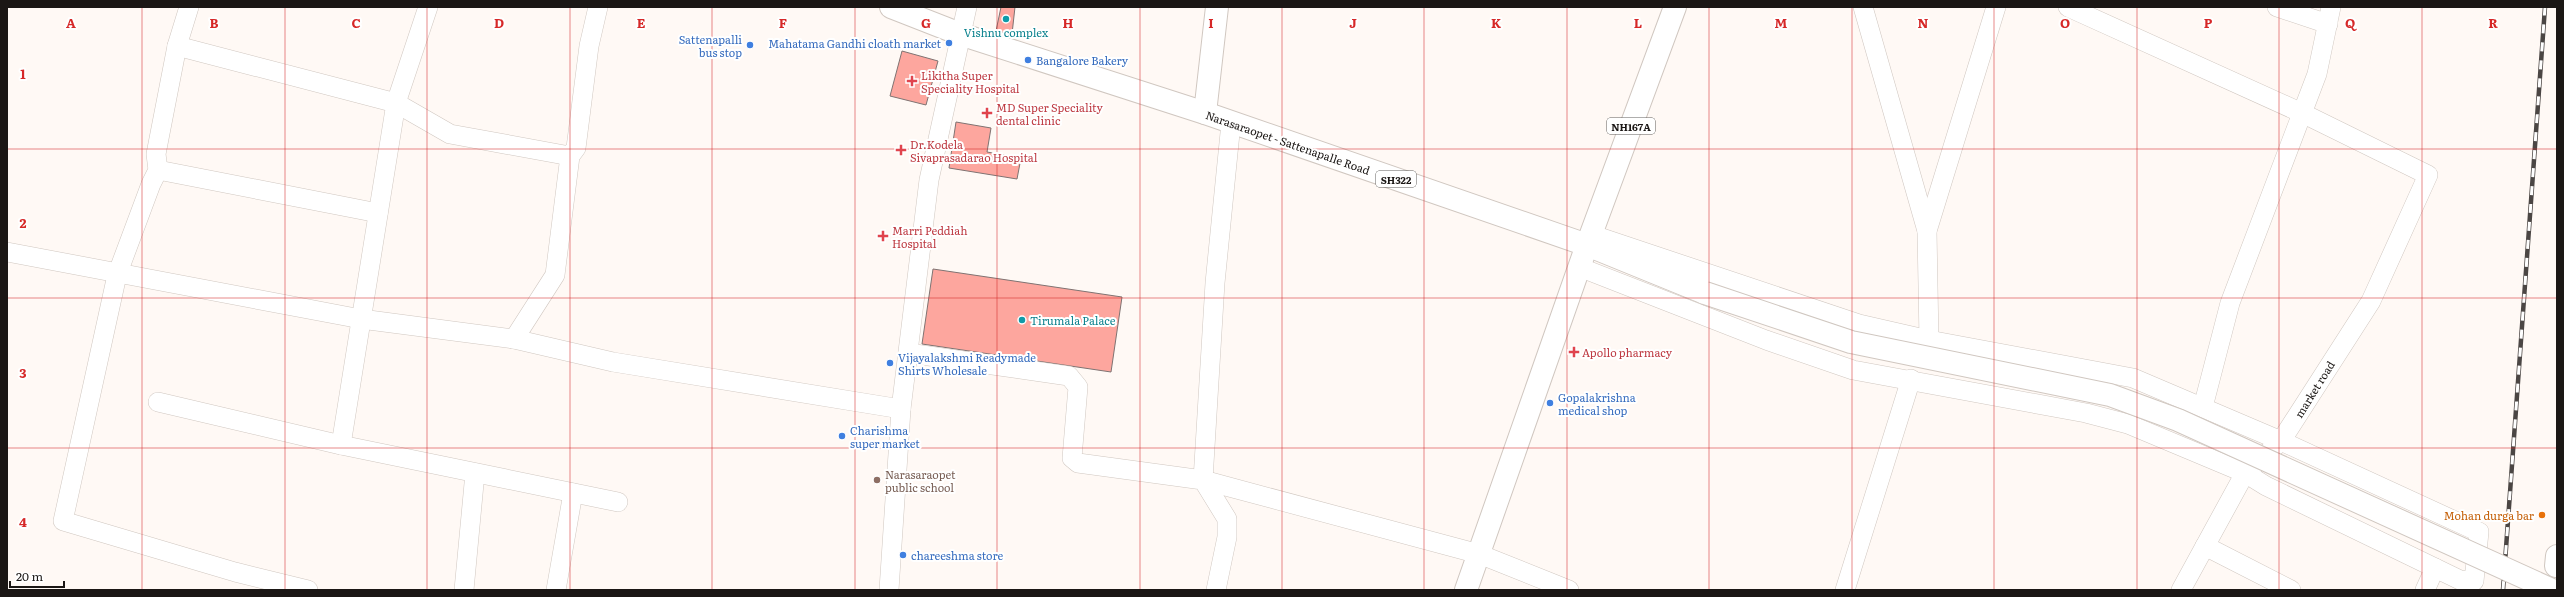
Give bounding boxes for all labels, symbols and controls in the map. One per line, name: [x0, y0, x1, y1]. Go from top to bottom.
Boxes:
text: A: [66, 13, 76, 32]
text: B: [210, 13, 219, 32]
text: C: [351, 13, 361, 32]
text: D: [494, 13, 504, 32]
text: E: [637, 13, 646, 32]
text: F: [779, 13, 787, 32]
text: G: [921, 13, 931, 32]
text: H: [1063, 13, 1074, 32]
text: I: [1208, 13, 1214, 32]
text: J: [1349, 13, 1357, 32]
text: K: [1491, 13, 1502, 32]
text: L: [1634, 13, 1642, 32]
text: M: [1775, 13, 1788, 32]
text: N: [1918, 13, 1929, 32]
text: O: [2060, 13, 2070, 32]
text: P: [2204, 13, 2213, 32]
text: Q: [2345, 13, 2357, 32]
text: R: [2488, 13, 2498, 32]
marker: Vishnu complex: [1001, 14, 1011, 24]
place label: Vishnu complex: [964, 24, 1049, 40]
place label: Sattenapalli bus stop: [679, 31, 742, 60]
place label: Mahatama Gandhi cloath market: [768, 35, 942, 51]
marker: Mahatama Gandhi cloath market: [944, 38, 954, 48]
marker: Sattenapalli bus stop: [745, 40, 755, 50]
place label: Bangalore Bakery: [1036, 52, 1129, 68]
marker: Bangalore Bakery: [1023, 55, 1033, 65]
text: 1: [20, 64, 26, 83]
place label: Likitha Super Speciality Hospital: [921, 67, 1020, 96]
marker: Likitha Super Speciality Hospital: [906, 75, 918, 87]
place label: MD Super Speciality dental clinic: [996, 99, 1103, 128]
street label: Narasaraopet - Sattenapalle Road: [1204, 106, 1373, 178]
marker: MD Super Speciality dental clinic: [981, 107, 993, 119]
road number: NH167A: [1607, 118, 1655, 134]
place label: Dr.Kodela Sivaprasadarao Hospital: [910, 136, 1038, 165]
marker: Dr.Kodela Sivaprasadarao Hospital: [895, 144, 907, 156]
road number: SH322: [1376, 171, 1416, 187]
text: 2: [20, 213, 27, 232]
place label: Marri Peddiah Hospital: [892, 222, 967, 251]
marker: Marri Peddiah Hospital: [877, 230, 889, 242]
place label: Tirumala Palace: [1030, 312, 1116, 328]
marker: Tirumala Palace: [1017, 315, 1027, 325]
place label: Apollo pharmacy: [1582, 344, 1673, 360]
marker: Apollo pharmacy: [1569, 347, 1579, 357]
place label: Vijayalakshmi Readymade Shirts Wholesale: [898, 349, 1036, 378]
street label: market road: [2290, 357, 2338, 421]
marker: Vijayalakshmi Readymade Shirts Wholesale: [885, 358, 895, 368]
text: 3: [19, 363, 27, 382]
place label: Gopalakrishna medical shop: [1558, 389, 1636, 418]
marker: Gopalakrishna medical shop: [1545, 398, 1555, 408]
place label: Charishma super market: [850, 422, 920, 451]
marker: Charishma super market: [837, 431, 847, 441]
place label: Narasaraopet public school: [885, 466, 956, 495]
marker: Narasaraopet public school: [872, 475, 882, 485]
place label: Mohan durga bar: [2444, 507, 2535, 523]
marker: Mohan durga bar: [2537, 510, 2547, 520]
text: 4: [19, 512, 27, 531]
place label: chareeshma store: [911, 547, 1003, 563]
marker: chareeshma store: [898, 550, 908, 560]
scale bar: [10, 563, 64, 589]
text: 20 m: [16, 567, 43, 585]

